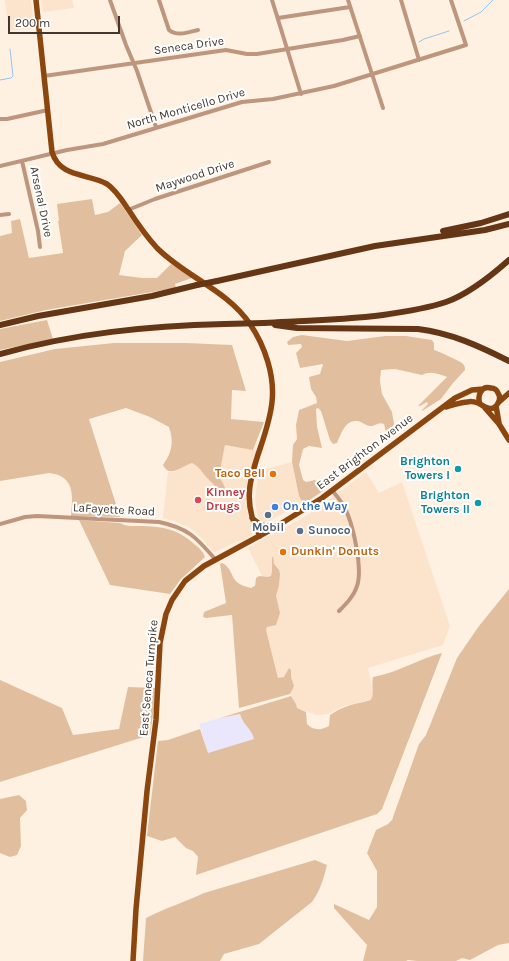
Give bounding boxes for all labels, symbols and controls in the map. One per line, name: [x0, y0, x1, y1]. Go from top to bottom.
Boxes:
scale bar: [10, 8, 122, 34]
text: 200 m: [15, 16, 50, 30]
street label: Seneca Drive: [153, 34, 225, 58]
street label: North Monticello Drive: [125, 85, 247, 133]
street label: Maywood Drive: [154, 156, 236, 196]
street label: Arsenal Drive: [26, 165, 56, 239]
street label: East Brighton Avenue: [314, 411, 416, 493]
place label: Brighton Towers I: [400, 455, 450, 483]
marker: Brighton Towers I: [453, 464, 463, 474]
place label: Taco Bell: [215, 467, 265, 481]
marker: Taco Bell: [268, 469, 278, 479]
place label: Kinney Drugs: [206, 486, 245, 514]
place label: Brighton Towers II: [420, 489, 470, 517]
marker: Kinney Drugs: [193, 495, 203, 505]
marker: Brighton Towers II: [473, 498, 483, 508]
place label: On the Way: [283, 500, 347, 514]
street label: LaFayette Road: [73, 501, 155, 519]
marker: On the Way: [270, 502, 280, 512]
marker: Mobil: [263, 510, 273, 520]
place label: Mobil: [252, 521, 284, 535]
place label: Sunoco: [308, 524, 351, 538]
marker: Sunoco: [295, 526, 305, 536]
place label: Dunkin' Donuts: [291, 545, 379, 559]
marker: Dunkin' Donuts: [278, 547, 288, 557]
street label: East Seneca Turnpike: [137, 619, 161, 737]

